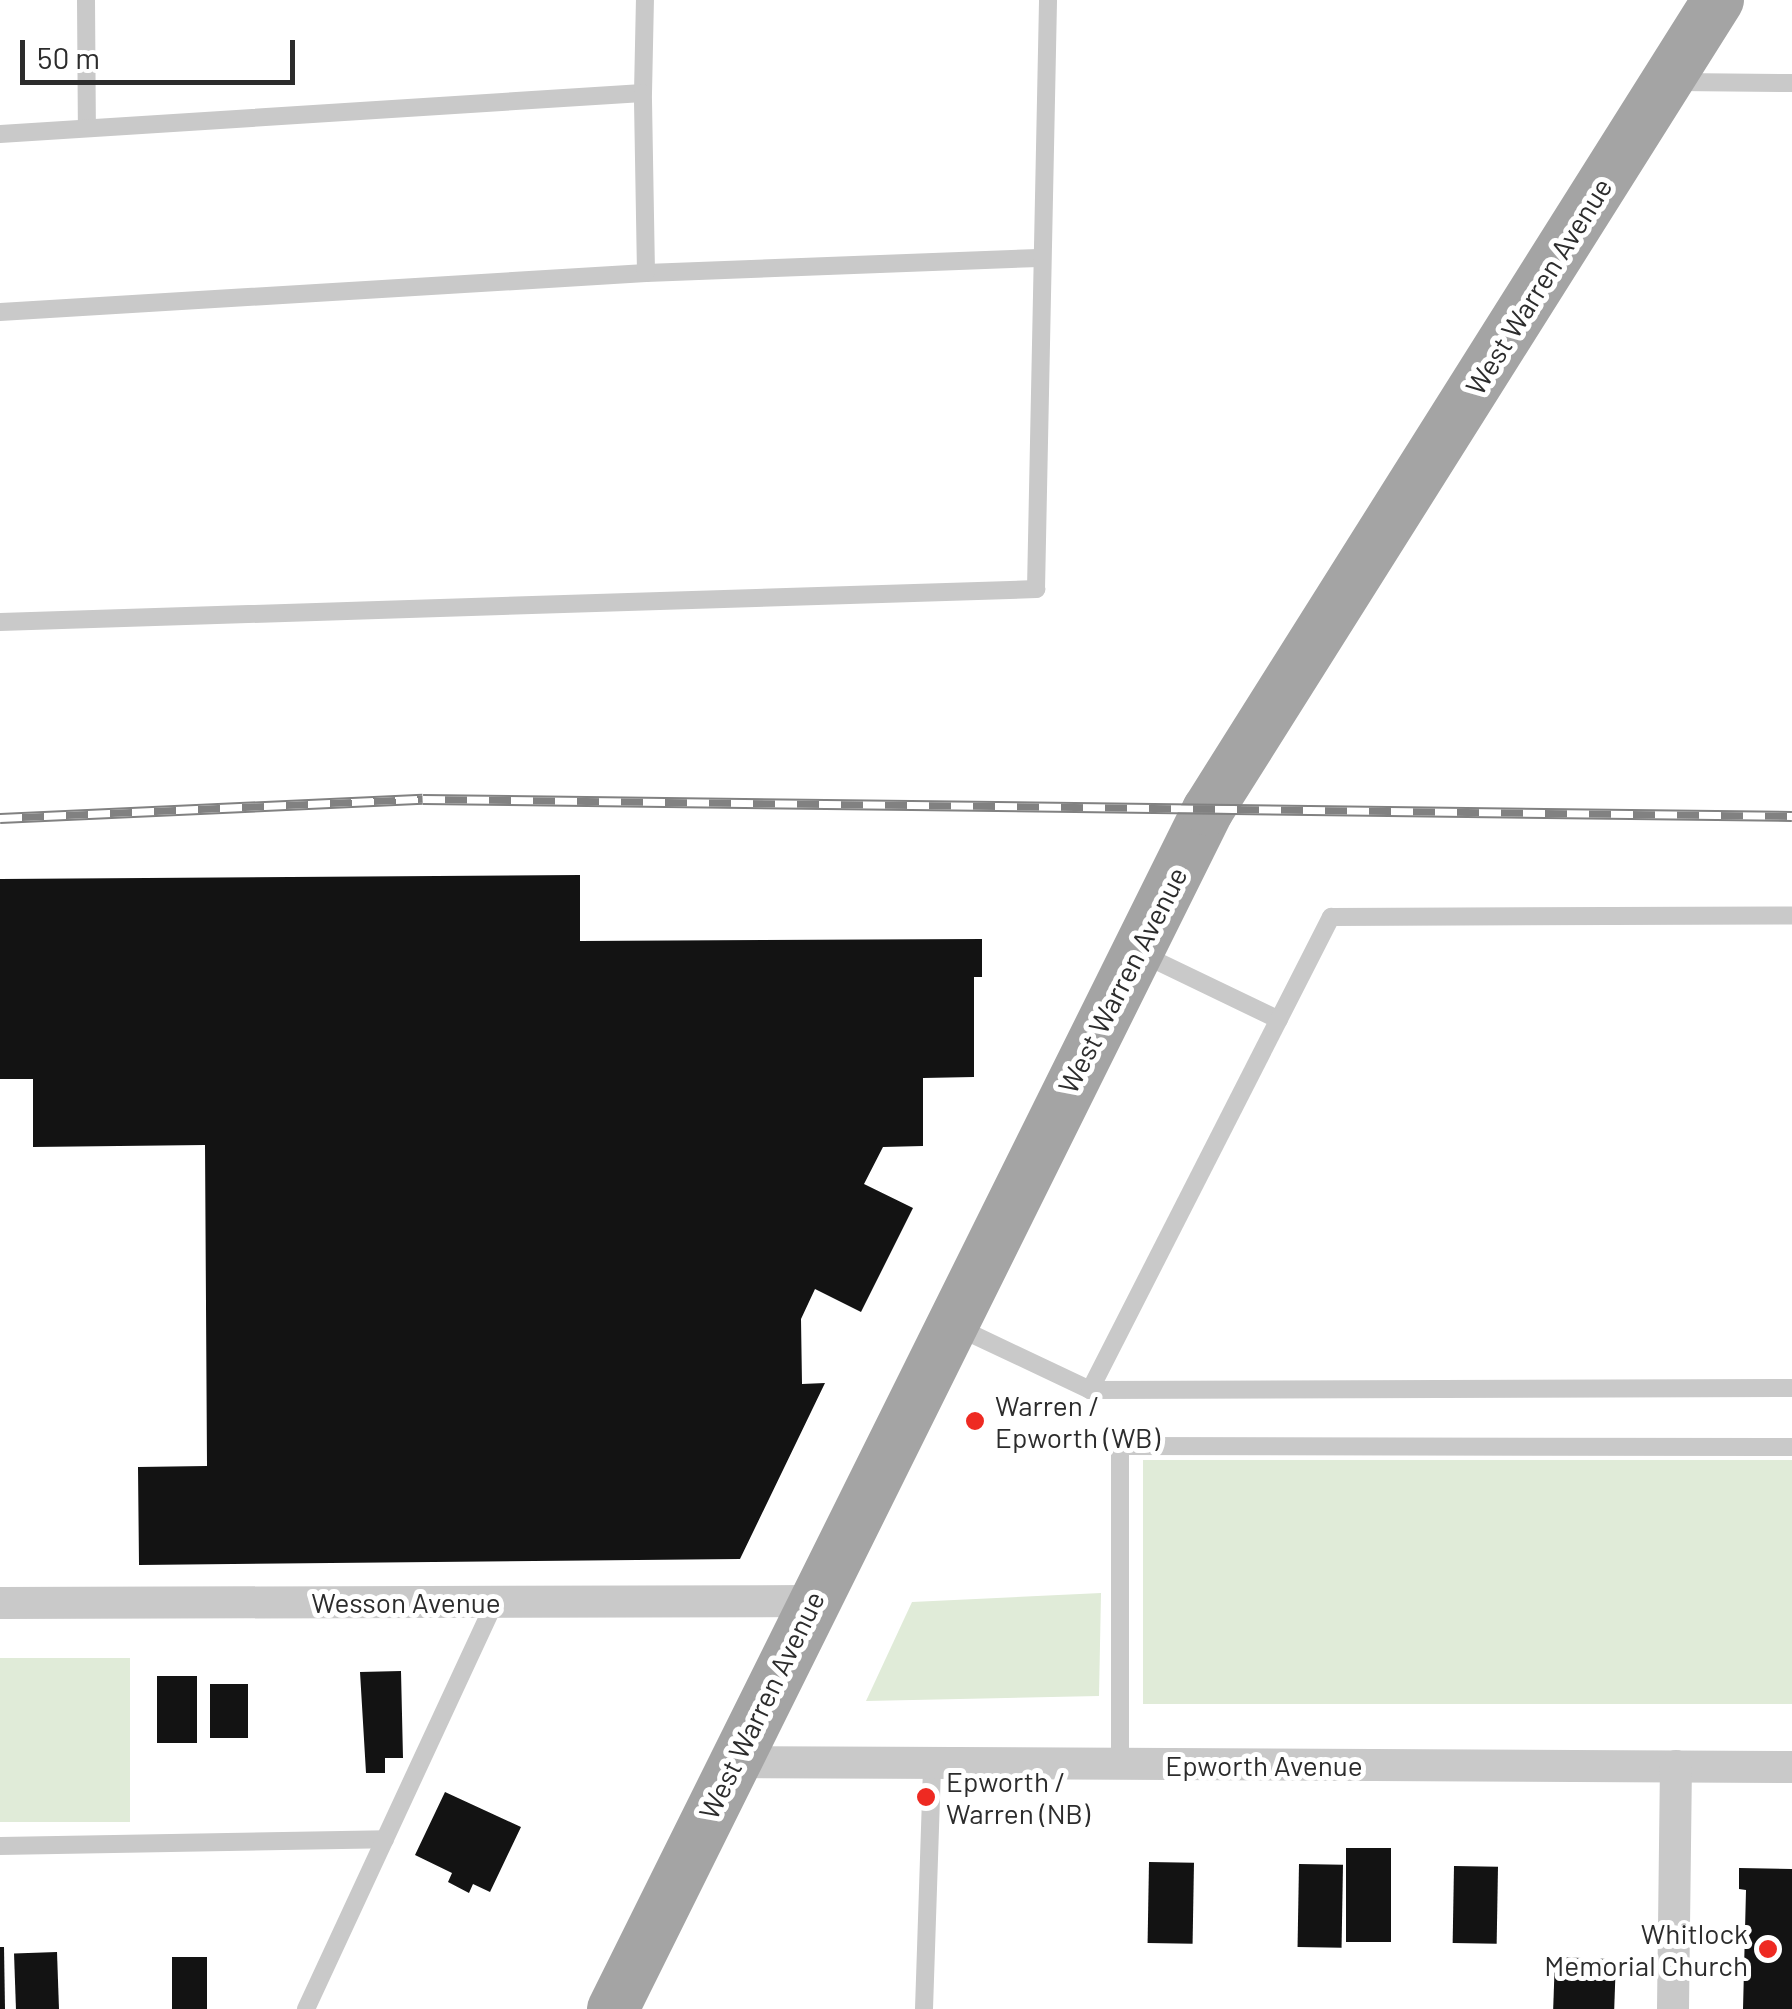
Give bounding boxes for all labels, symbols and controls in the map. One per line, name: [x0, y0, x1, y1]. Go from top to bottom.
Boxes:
scale bar: [25, 20, 300, 82]
text: 50 m: [37, 39, 100, 75]
street label: West Warren Avenue: [1458, 171, 1618, 401]
street label: West Warren Avenue: [1050, 861, 1194, 1099]
place label: Warren / Epworth (WB): [995, 1388, 1160, 1454]
marker: Warren / Epworth (WB): [964, 1410, 986, 1432]
street label: Wesson Avenue: [311, 1585, 501, 1619]
street label: West Warren Avenue: [691, 1586, 831, 1824]
street label: Epworth Avenue: [1165, 1748, 1363, 1782]
place label: Epworth / Warren (NB): [946, 1764, 1090, 1830]
marker: Epworth / Warren (NB): [915, 1786, 937, 1808]
place label: Whitlock Memorial Church: [1544, 1916, 1748, 1982]
marker: Whitlock Memorial Church: [1757, 1938, 1779, 1960]

